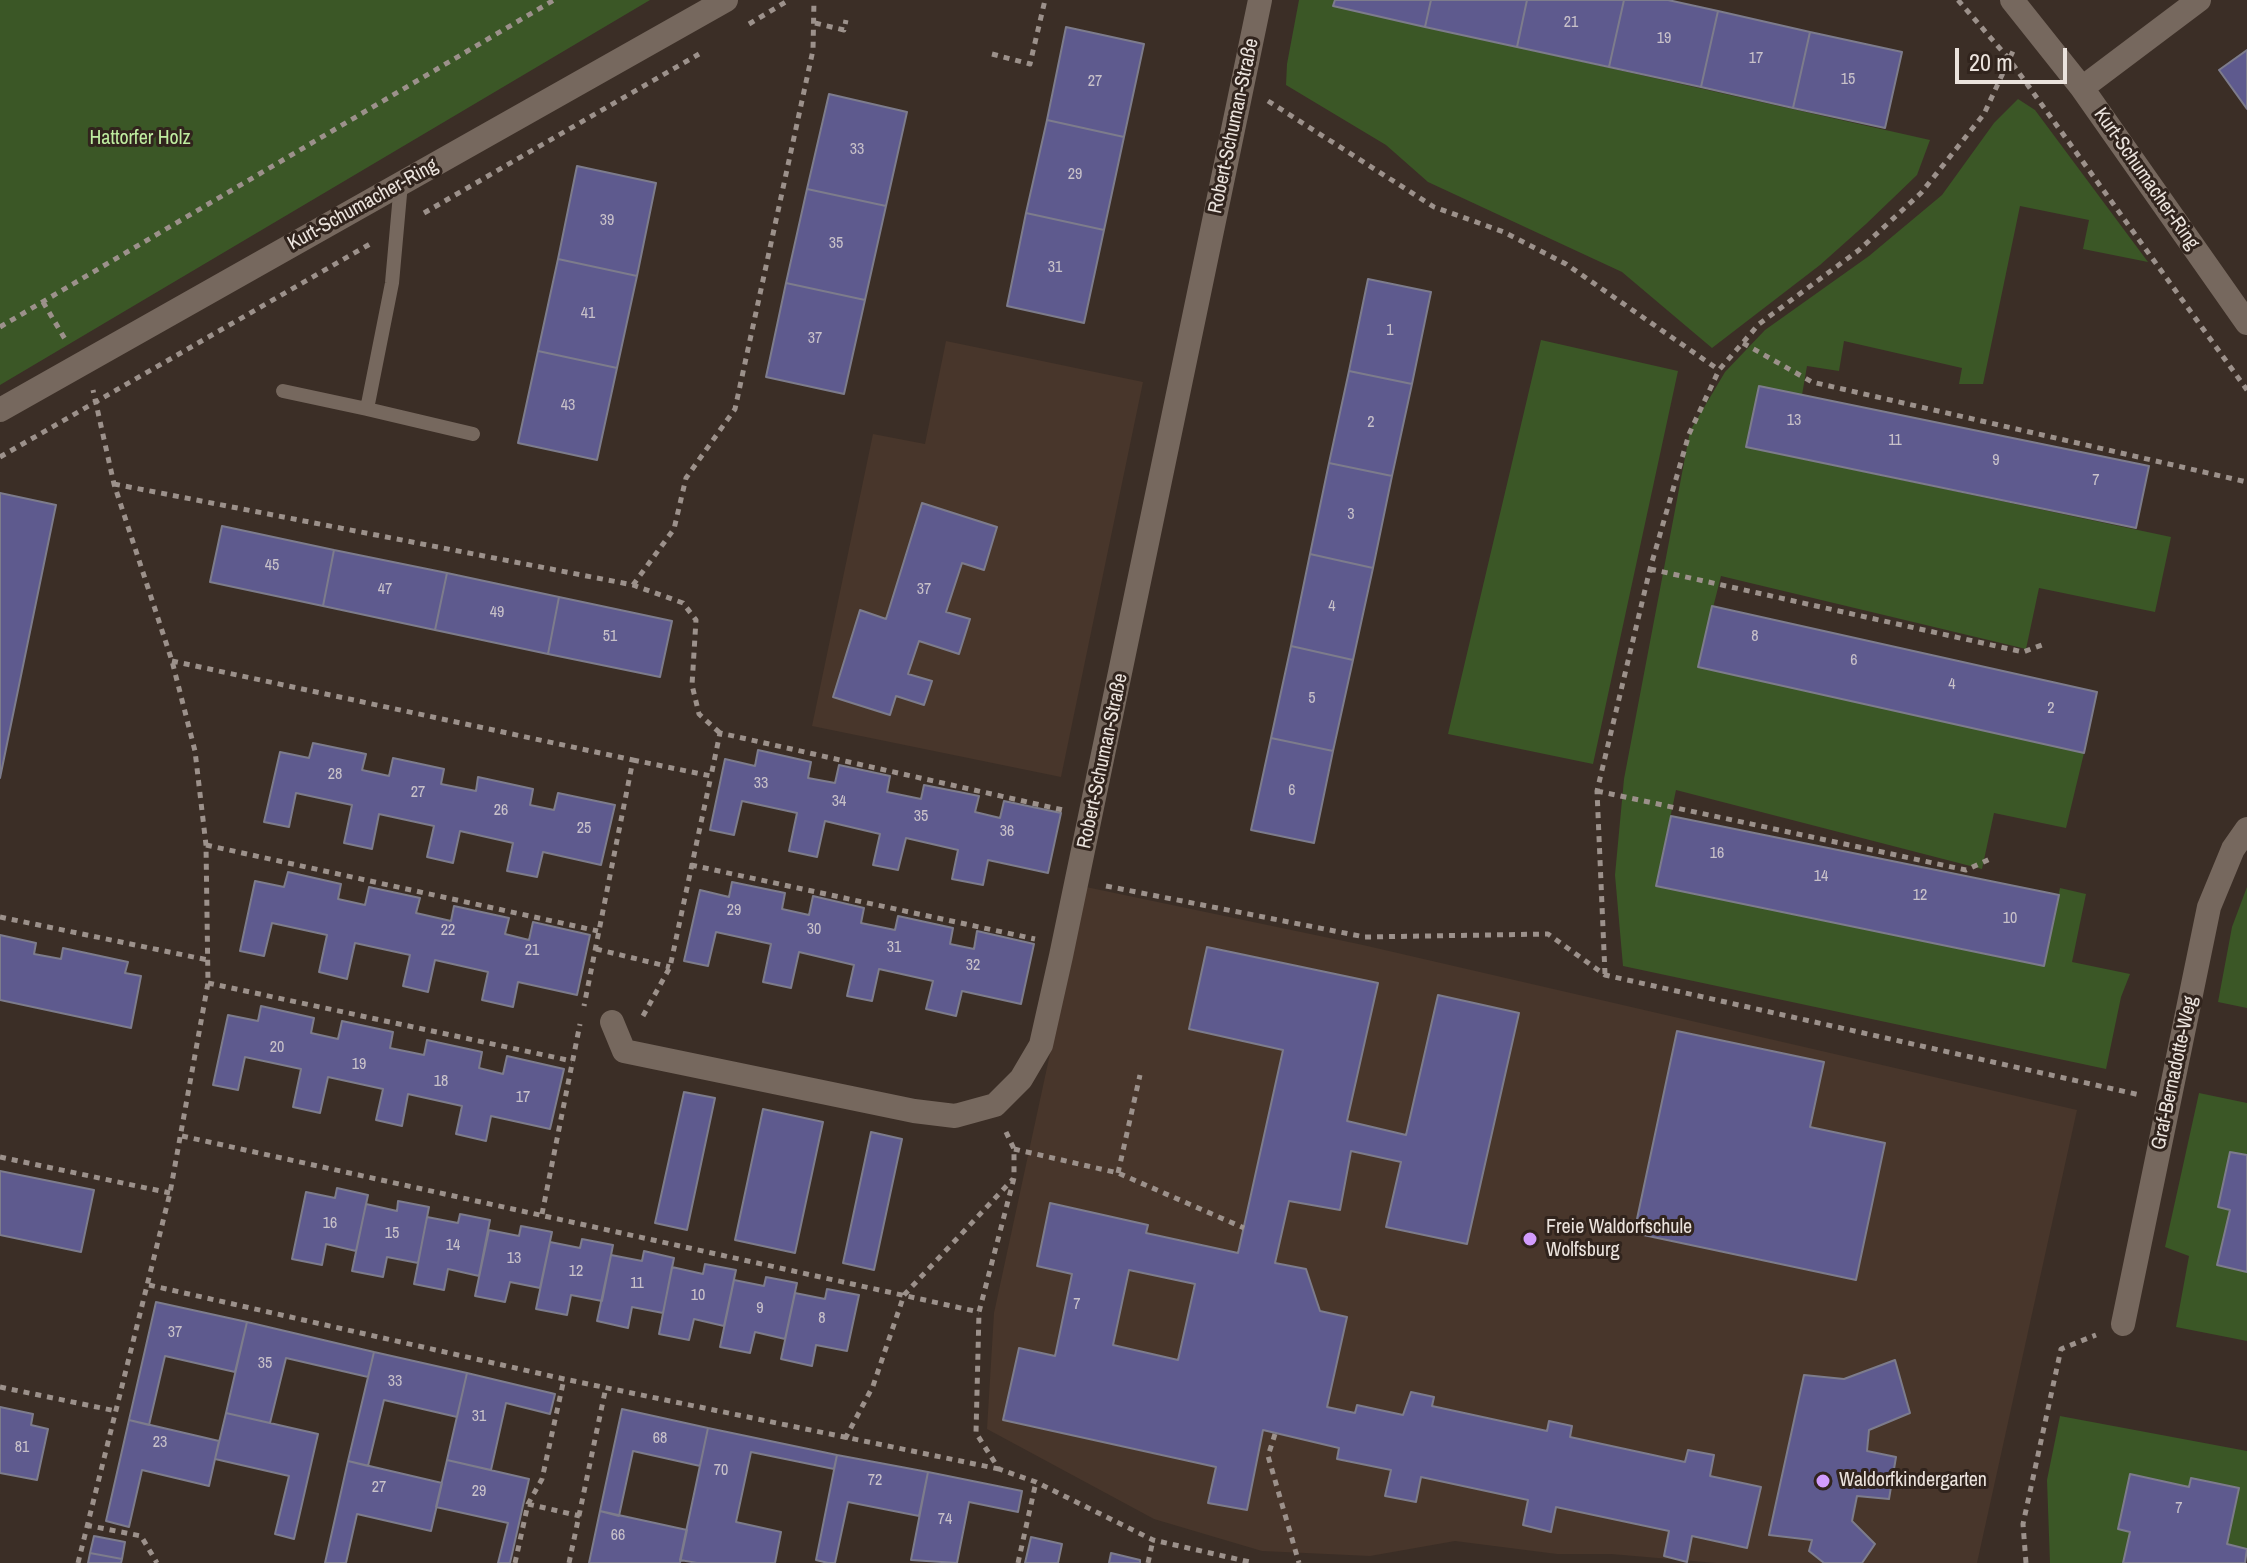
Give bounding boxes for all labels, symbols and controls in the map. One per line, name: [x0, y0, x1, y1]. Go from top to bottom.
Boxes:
house number: 21: [1564, 13, 1578, 33]
house number: 19: [1657, 29, 1671, 49]
scale bar: [1959, 32, 2071, 82]
street label: Robert-Schuman-Straße: [1204, 36, 1264, 216]
text: 20 m: [1969, 46, 2013, 78]
house number: 17: [1749, 49, 1763, 69]
house number: 15: [1841, 70, 1855, 90]
house number: 27: [1088, 72, 1102, 92]
street label: Kurt-Schumacher-Ring: [2088, 103, 2204, 255]
park label: Hattorfer Holz: [89, 127, 191, 151]
house number: 33: [850, 140, 864, 160]
street label: Kurt-Schumacher-Ring: [284, 154, 442, 256]
house number: 29: [1068, 165, 1082, 185]
house number: 39: [600, 211, 614, 231]
house number: 35: [829, 234, 843, 254]
house number: 31: [1048, 258, 1062, 278]
house number: 41: [581, 304, 595, 324]
house number: 1: [1386, 321, 1394, 341]
house number: 37: [808, 329, 822, 349]
house number: 43: [561, 396, 575, 416]
house number: 13: [1787, 411, 1801, 431]
house number: 2: [1367, 413, 1375, 433]
house number: 11: [1888, 431, 1902, 451]
house number: 9: [1992, 451, 2000, 471]
house number: 7: [2092, 471, 2100, 491]
house number: 3: [1347, 505, 1355, 525]
house number: 45: [265, 556, 279, 576]
house number: 47: [378, 580, 392, 600]
house number: 37: [917, 580, 931, 600]
house number: 4: [1328, 597, 1336, 617]
house number: 49: [490, 603, 504, 623]
house number: 51: [603, 627, 617, 647]
house number: 8: [1751, 627, 1759, 647]
house number: 6: [1850, 651, 1858, 671]
street label: Robert-Schuman-Straße: [1073, 671, 1133, 851]
house number: 4: [1948, 675, 1956, 695]
house number: 5: [1308, 689, 1316, 709]
house number: 2: [2047, 699, 2055, 719]
house number: 28: [328, 765, 342, 785]
house number: 33: [754, 774, 768, 794]
house number: 6: [1288, 781, 1296, 801]
house number: 27: [411, 783, 425, 803]
house number: 34: [832, 792, 846, 812]
house number: 26: [494, 801, 508, 821]
house number: 35: [914, 807, 928, 827]
house number: 25: [577, 819, 591, 839]
house number: 36: [1000, 822, 1014, 842]
house number: 16: [1710, 844, 1724, 864]
house number: 14: [1814, 867, 1828, 887]
house number: 12: [1913, 886, 1927, 906]
house number: 29: [727, 901, 741, 921]
house number: 10: [2003, 909, 2017, 929]
house number: 30: [807, 920, 821, 940]
house number: 22: [441, 921, 455, 941]
house number: 31: [887, 938, 901, 958]
house number: 21: [525, 941, 539, 961]
house number: 32: [966, 956, 980, 976]
street label: Graf-Bernadotte-Weg: [2147, 994, 2203, 1152]
house number: 20: [270, 1038, 284, 1058]
house number: 19: [352, 1055, 366, 1075]
house number: 18: [434, 1072, 448, 1092]
house number: 17: [516, 1088, 530, 1108]
house number: 16: [323, 1214, 337, 1234]
place label: Freie Waldorfschule Wolfsburg: [1546, 1216, 1692, 1263]
house number: 15: [385, 1224, 399, 1244]
marker: Freie Waldorfschule Wolfsburg: [1521, 1230, 1539, 1248]
house number: 14: [446, 1236, 460, 1256]
house number: 13: [507, 1249, 521, 1269]
house number: 12: [569, 1262, 583, 1282]
house number: 11: [630, 1274, 644, 1294]
house number: 10: [691, 1286, 705, 1306]
house number: 7: [1073, 1295, 1081, 1315]
house number: 9: [756, 1299, 764, 1319]
house number: 8: [818, 1309, 826, 1329]
house number: 37: [168, 1323, 182, 1343]
house number: 35: [258, 1354, 272, 1374]
house number: 33: [388, 1372, 402, 1392]
house number: 31: [472, 1407, 486, 1427]
house number: 68: [653, 1429, 667, 1449]
house number: 23: [153, 1433, 167, 1453]
house number: 81: [15, 1438, 29, 1458]
house number: 70: [714, 1461, 728, 1481]
place label: Waldorfkindergarten: [1839, 1469, 1987, 1493]
house number: 72: [868, 1471, 882, 1491]
marker: Waldorfkindergarten: [1814, 1472, 1832, 1490]
house number: 27: [372, 1478, 386, 1498]
house number: 29: [472, 1482, 486, 1502]
house number: 7: [2175, 1499, 2183, 1519]
house number: 74: [938, 1510, 952, 1530]
house number: 66: [611, 1526, 625, 1546]

